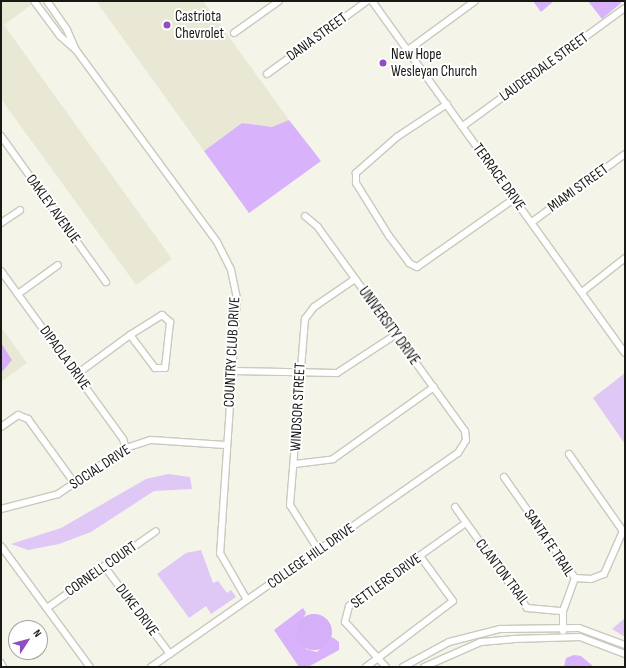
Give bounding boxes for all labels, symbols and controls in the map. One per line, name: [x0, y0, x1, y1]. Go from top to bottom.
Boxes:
place label: Castriota Chevrolet: [175, 7, 224, 42]
street label: DANIA STREET: [283, 9, 351, 65]
marker: Castriota Chevrolet: [162, 20, 172, 30]
street label: LAUDERDALE STREET: [496, 29, 592, 105]
place label: New Hope Wesleyan Church: [391, 45, 477, 80]
marker: New Hope Wesleyan Church: [378, 58, 388, 68]
street label: TERRACE DRIVE: [469, 140, 529, 214]
street label: MIAMI STREET: [544, 160, 612, 216]
street label: OAKLEY AVENUE: [22, 171, 84, 247]
street label: UNIVERSITY DRIVE: [355, 283, 423, 369]
street label: COUNTRY CLUB DRIVE: [220, 296, 244, 408]
street label: DIPAOLA DRIVE: [36, 322, 94, 394]
street label: WINDSOR STREET: [287, 362, 309, 452]
street label: SOCIAL DRIVE: [66, 441, 134, 493]
street label: SANTA FE TRAIL: [520, 506, 578, 580]
street label: COLLEGE HILL DRIVE: [264, 519, 358, 593]
street label: CLANTON TRAIL: [471, 535, 533, 609]
street label: CORNELL COURT: [62, 538, 140, 600]
street label: SETTLERS DRIVE: [347, 549, 425, 613]
street label: DUKE DRIVE: [112, 580, 162, 640]
north arrow: [8, 620, 48, 660]
text: N: [30, 627, 44, 639]

